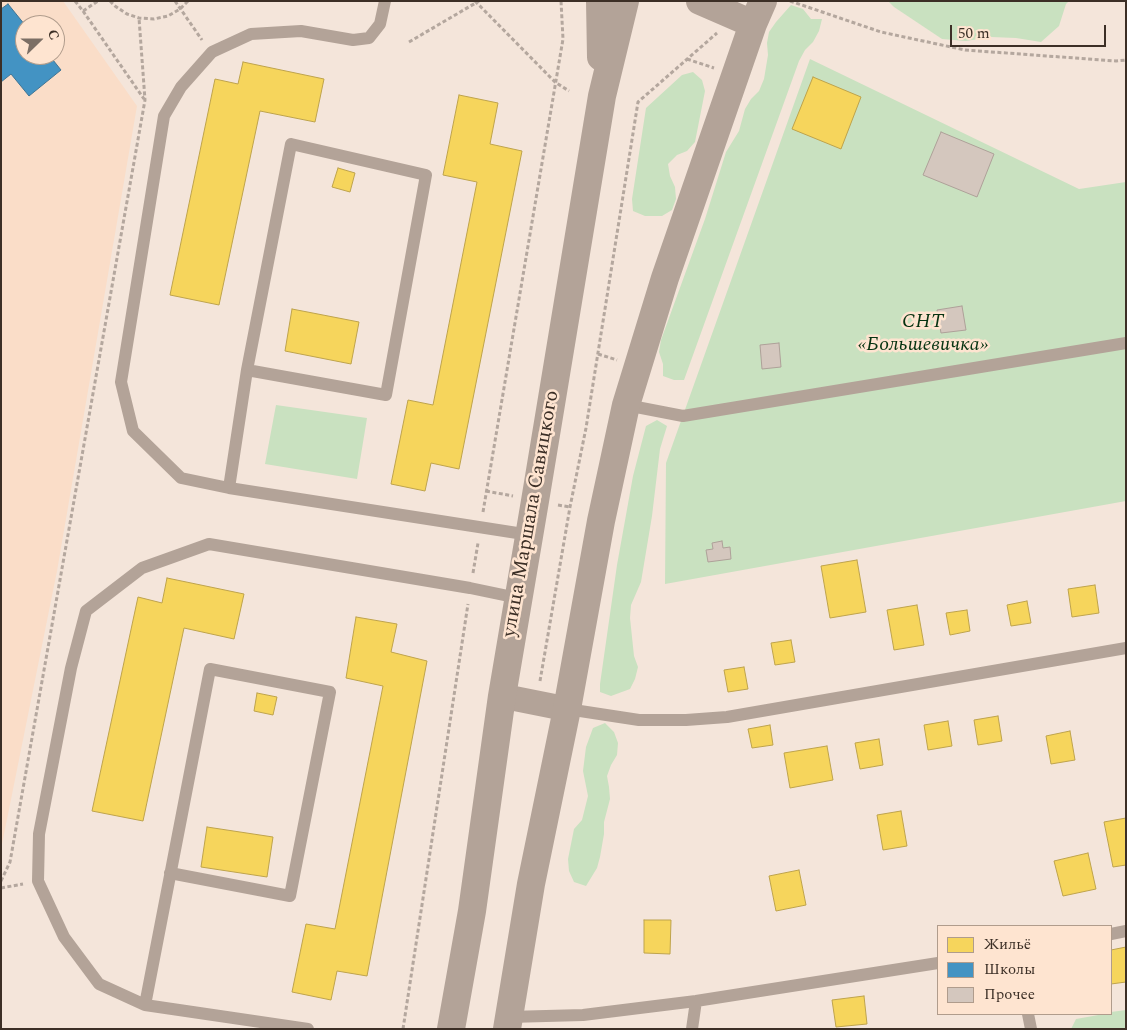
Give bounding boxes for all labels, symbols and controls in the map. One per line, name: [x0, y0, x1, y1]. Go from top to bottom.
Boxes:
north arrow: [15, 15, 65, 65]
scale bar: [952, 15, 1108, 47]
text: 50 m: [958, 22, 990, 45]
text: С: [42, 26, 65, 43]
park label: СНТ «Большевичка»: [858, 311, 988, 358]
street label: улица Маршала Савицкого: [498, 389, 566, 639]
legend: [937, 925, 1112, 1015]
text: Жильё: [984, 933, 1031, 956]
text: Школы: [984, 958, 1035, 981]
text: Прочее: [984, 983, 1035, 1006]

